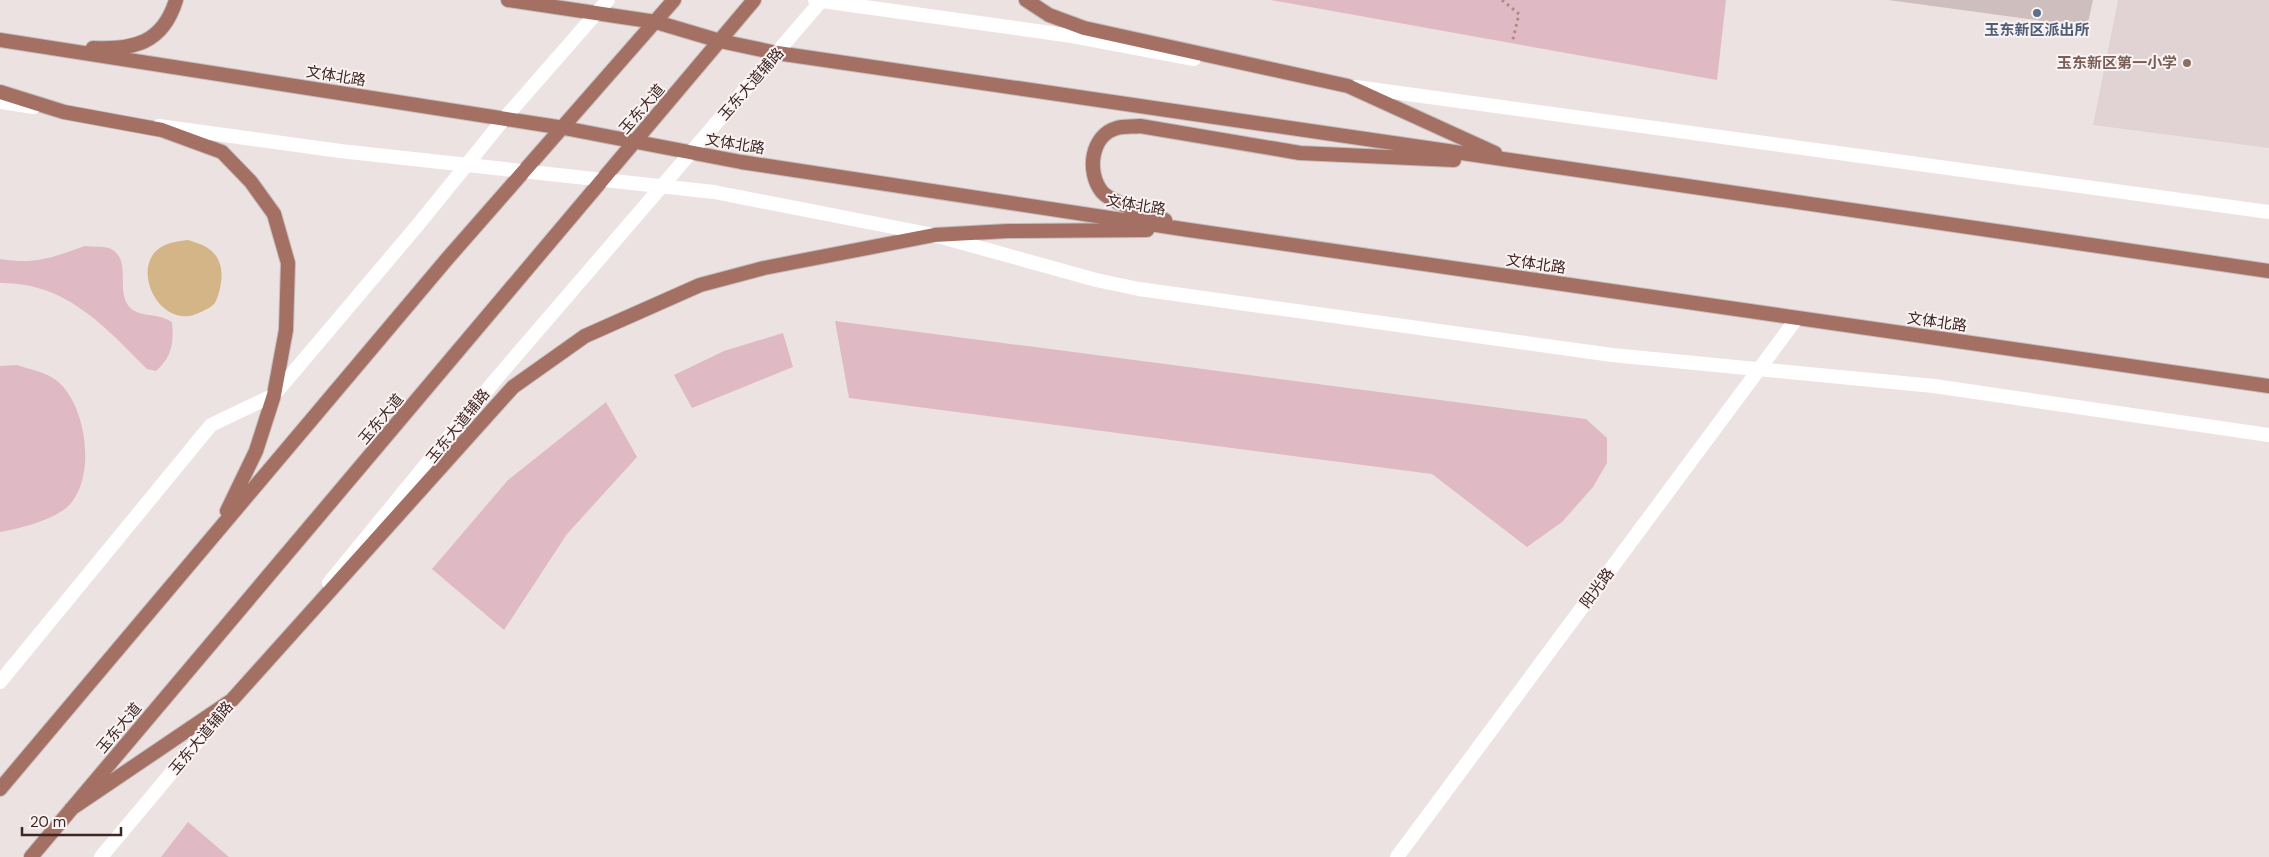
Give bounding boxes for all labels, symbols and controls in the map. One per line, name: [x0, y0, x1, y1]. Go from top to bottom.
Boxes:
marker: 玉东新区派出所: [2031, 7, 2043, 19]
place label: 玉东新区派出所: [1984, 20, 2090, 40]
street label: 玉东大道辅路: [714, 43, 788, 125]
place label: 玉东新区第一小学: [2057, 53, 2177, 73]
marker: 玉东新区第一小学: [2181, 57, 2193, 69]
street label: 文体北路: [305, 61, 367, 91]
street label: 玉东大道: [615, 80, 669, 138]
street label: 文体北路: [704, 129, 766, 159]
street label: 文体北路: [1105, 190, 1167, 220]
street label: 文体北路: [1505, 250, 1567, 278]
street label: 文体北路: [1906, 308, 1968, 336]
street label: 玉东大道辅路: [422, 385, 494, 467]
street label: 玉东大道: [354, 390, 408, 448]
street label: 阳光路: [1575, 564, 1619, 612]
street label: 玉东大道辅路: [164, 697, 238, 779]
street label: 玉东大道: [92, 699, 146, 757]
scale bar: [22, 804, 121, 836]
text: 20 m: [30, 812, 66, 832]

